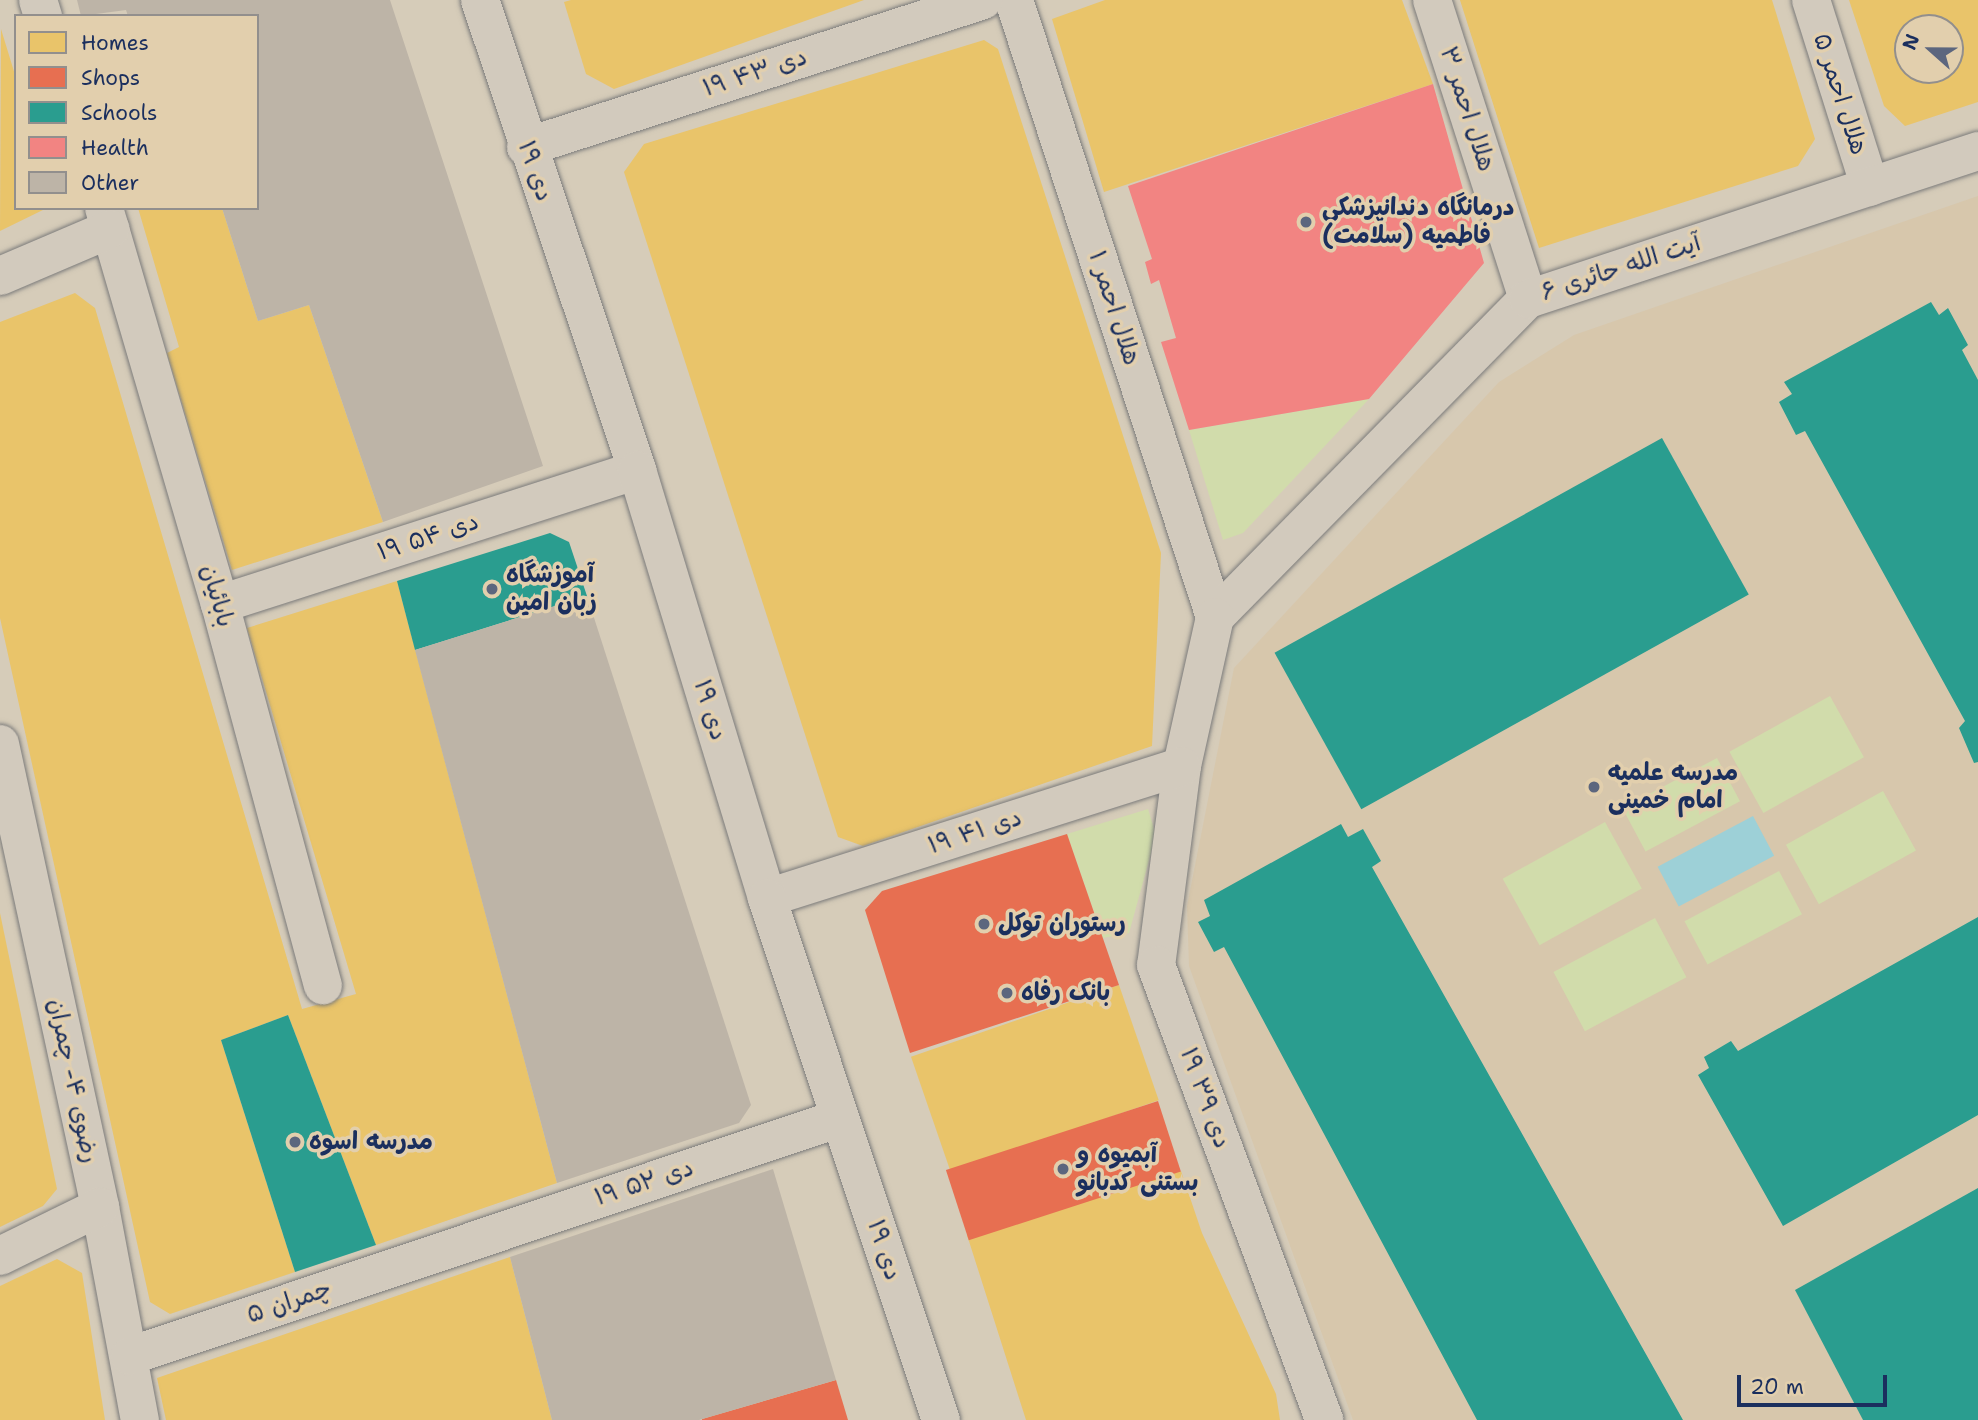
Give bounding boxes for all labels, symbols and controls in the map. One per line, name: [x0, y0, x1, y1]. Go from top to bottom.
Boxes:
legend: [14, 14, 259, 210]
north arrow: [1894, 14, 1964, 84]
text: Homes: [81, 29, 149, 57]
street label: هلال احمر ۵: [1807, 29, 1873, 159]
text: N: [1896, 31, 1925, 54]
street label: ۱۹ دی ۴۳: [699, 43, 811, 103]
street label: هلال احمر ۳: [1433, 43, 1501, 175]
text: Shops: [81, 64, 140, 92]
text: Schools: [81, 99, 157, 127]
text: Health: [81, 134, 149, 162]
street label: ۱۹ دی: [511, 137, 559, 205]
text: Other: [81, 169, 139, 197]
place label: درمانگاه دندانپزشکی فاطمیه (سلامت): [1322, 194, 1514, 250]
marker: درمانگاه دندانپزشکی فاطمیه (سلامت): [1296, 212, 1316, 232]
street label: آیت الله حائری ۶: [1538, 229, 1704, 307]
street label: هلال احمر ۱: [1082, 247, 1146, 369]
street label: ۱۹ دی ۵۴: [374, 507, 482, 567]
place label: آموزشگاه زبان امین: [506, 561, 597, 617]
street label: بابائیان: [194, 562, 240, 630]
marker: آموزشگاه زبان امین: [484, 581, 500, 597]
street label: ۱۹ دی: [687, 676, 733, 744]
place label: مدرسه علمیه امام خمینی: [1608, 759, 1738, 815]
marker: مدرسه علمیه امام خمینی: [1586, 779, 1602, 795]
street label: ۱۹ دی ۴۱: [925, 803, 1025, 861]
place label: رستوران توکل: [998, 910, 1126, 938]
marker: رستوران توکل: [976, 916, 992, 932]
place label: بانک رفاه: [1021, 979, 1110, 1007]
marker: بانک رفاه: [999, 985, 1015, 1001]
street label: رضوی ۴- چمران: [42, 996, 104, 1166]
street label: ۱۹ دی ۳۹: [1174, 1044, 1236, 1152]
place label: مدرسه اسوه: [309, 1128, 433, 1156]
marker: مدرسه اسوه: [287, 1134, 303, 1150]
place label: آبمیوه و بستنی کدبانو: [1077, 1141, 1198, 1197]
street label: ۱۹ دی ۵۲: [591, 1154, 697, 1212]
marker: آبمیوه و بستنی کدبانو: [1055, 1161, 1071, 1177]
street label: ۱۹ دی: [861, 1216, 907, 1284]
street label: چمران ۵: [243, 1274, 335, 1330]
scale bar: [1740, 1360, 1890, 1404]
text: 20 m: [1750, 1373, 1804, 1401]

